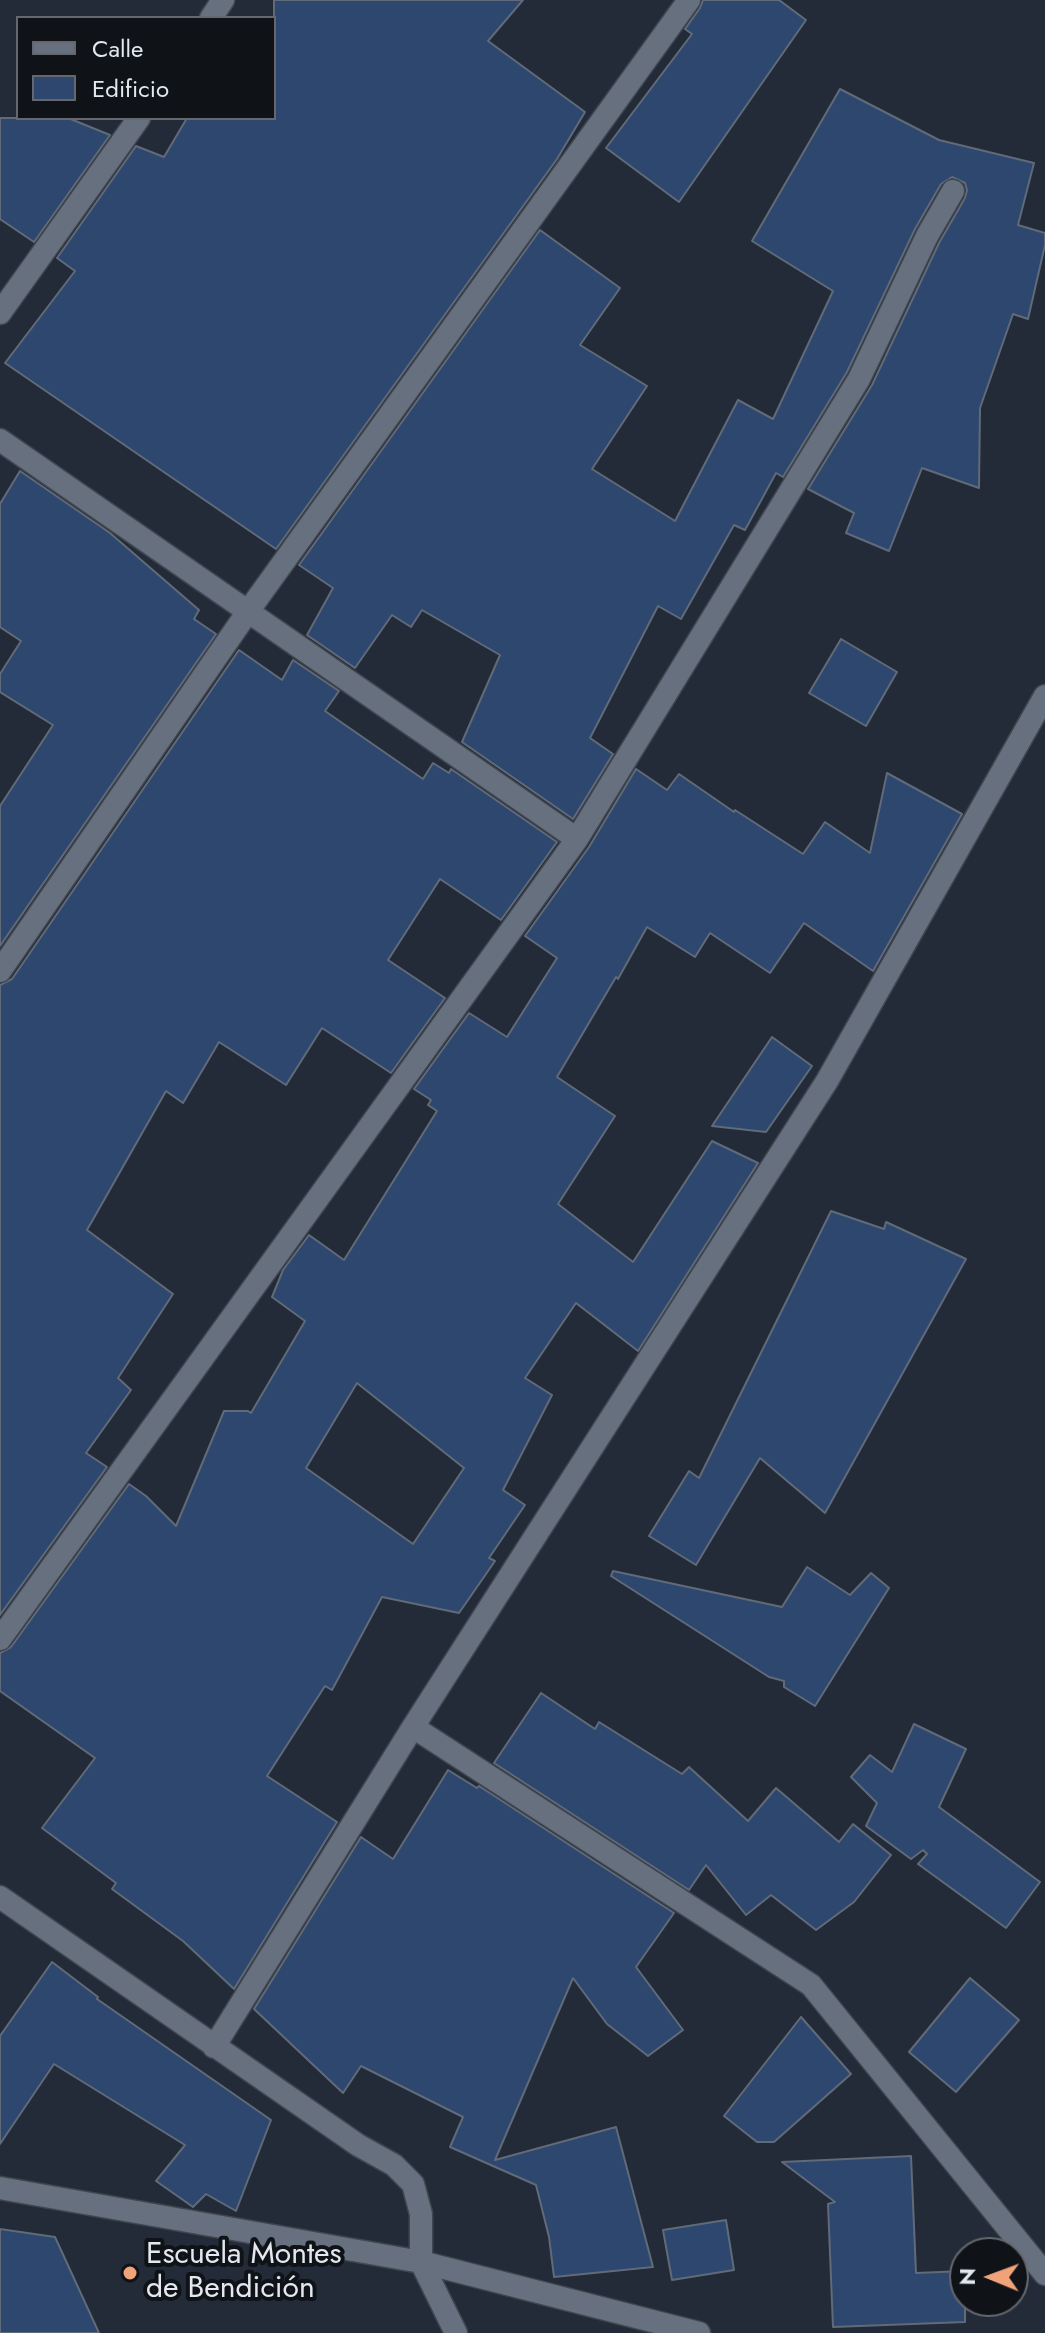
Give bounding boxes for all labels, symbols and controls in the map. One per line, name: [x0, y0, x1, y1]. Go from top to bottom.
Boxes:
legend: [16, 16, 276, 120]
text: Calle: [92, 31, 143, 66]
text: Edificio: [92, 71, 169, 106]
north arrow: [949, 2237, 1029, 2317]
place label: Escuela Montes de Bendición: [146, 2238, 342, 2308]
marker: Escuela Montes de Bendición: [121, 2264, 139, 2282]
text: N: [951, 2268, 983, 2286]

